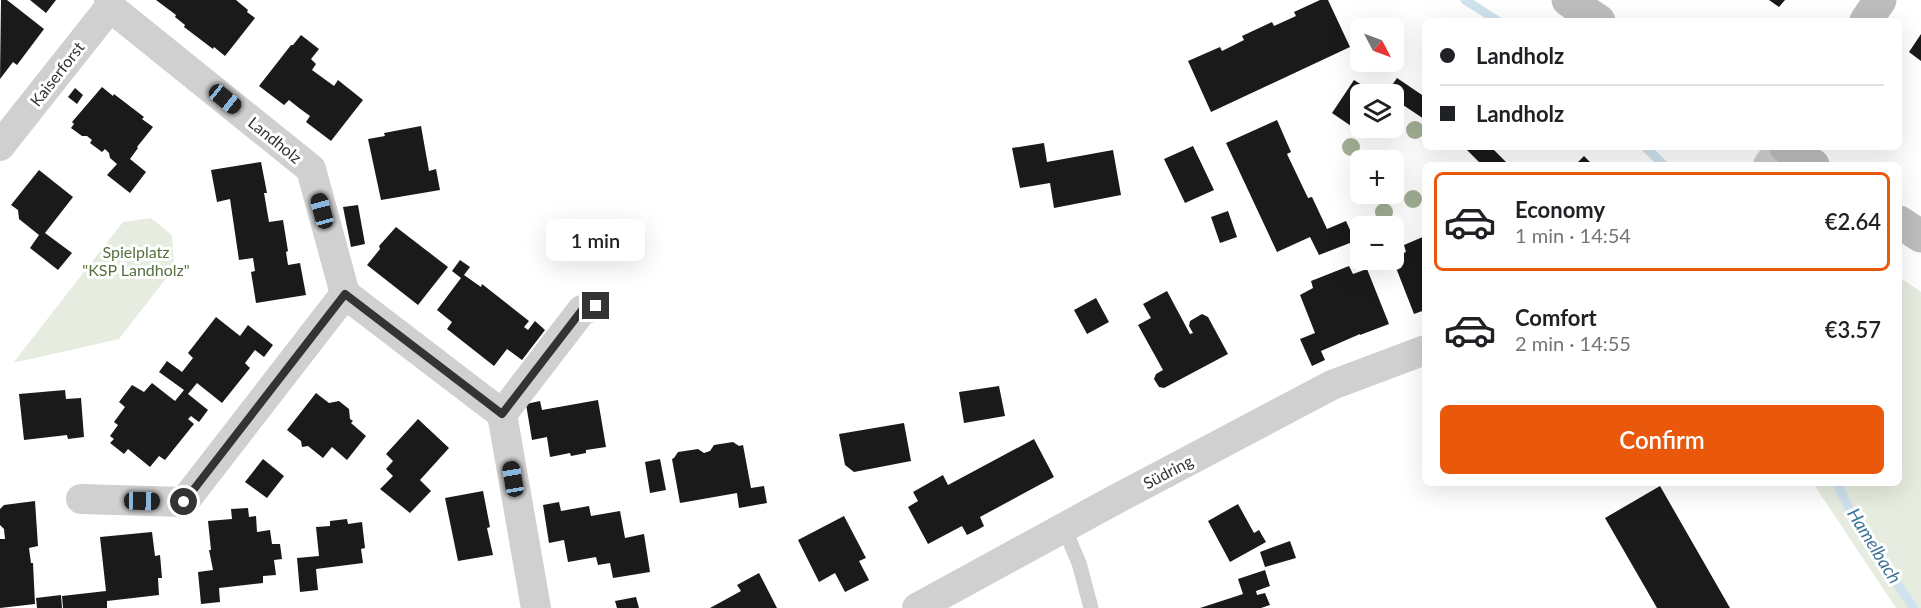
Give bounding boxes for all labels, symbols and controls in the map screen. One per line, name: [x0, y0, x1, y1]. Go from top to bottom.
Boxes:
north arrow: [1350, 18, 1404, 72]
map controls: [1350, 18, 1404, 270]
street label: Kaiserforst: [26, 38, 88, 110]
text: Landholz: [1476, 42, 1564, 69]
car: [205, 81, 245, 117]
button: layers: [1350, 84, 1404, 138]
text: Landholz: [1476, 100, 1564, 127]
street label: Landholz: [245, 112, 306, 167]
button: +: [1350, 150, 1404, 204]
car: [309, 191, 335, 231]
icon: car: [1443, 195, 1497, 249]
text: Economy: [1515, 196, 1605, 223]
text: €2.64: [1825, 208, 1881, 235]
button: −: [1350, 216, 1404, 270]
callout: 1 min: [546, 219, 646, 261]
text: 1 min · 14:54: [1515, 223, 1631, 247]
text: 1 min: [571, 228, 620, 252]
park label: Spielplatz "KSP Landholz": [82, 242, 190, 279]
route end: [582, 292, 609, 319]
icon: car: [1443, 303, 1497, 357]
text: Comfort: [1515, 304, 1597, 331]
text: €3.57: [1825, 316, 1881, 343]
text: 2 min · 14:55: [1515, 331, 1631, 355]
button: Confirm: [1440, 405, 1884, 474]
street label: Südring: [1140, 451, 1196, 492]
car: [501, 460, 525, 498]
route start: [170, 488, 197, 515]
car: [124, 492, 160, 510]
water label: Hamelbach: [1843, 504, 1907, 587]

